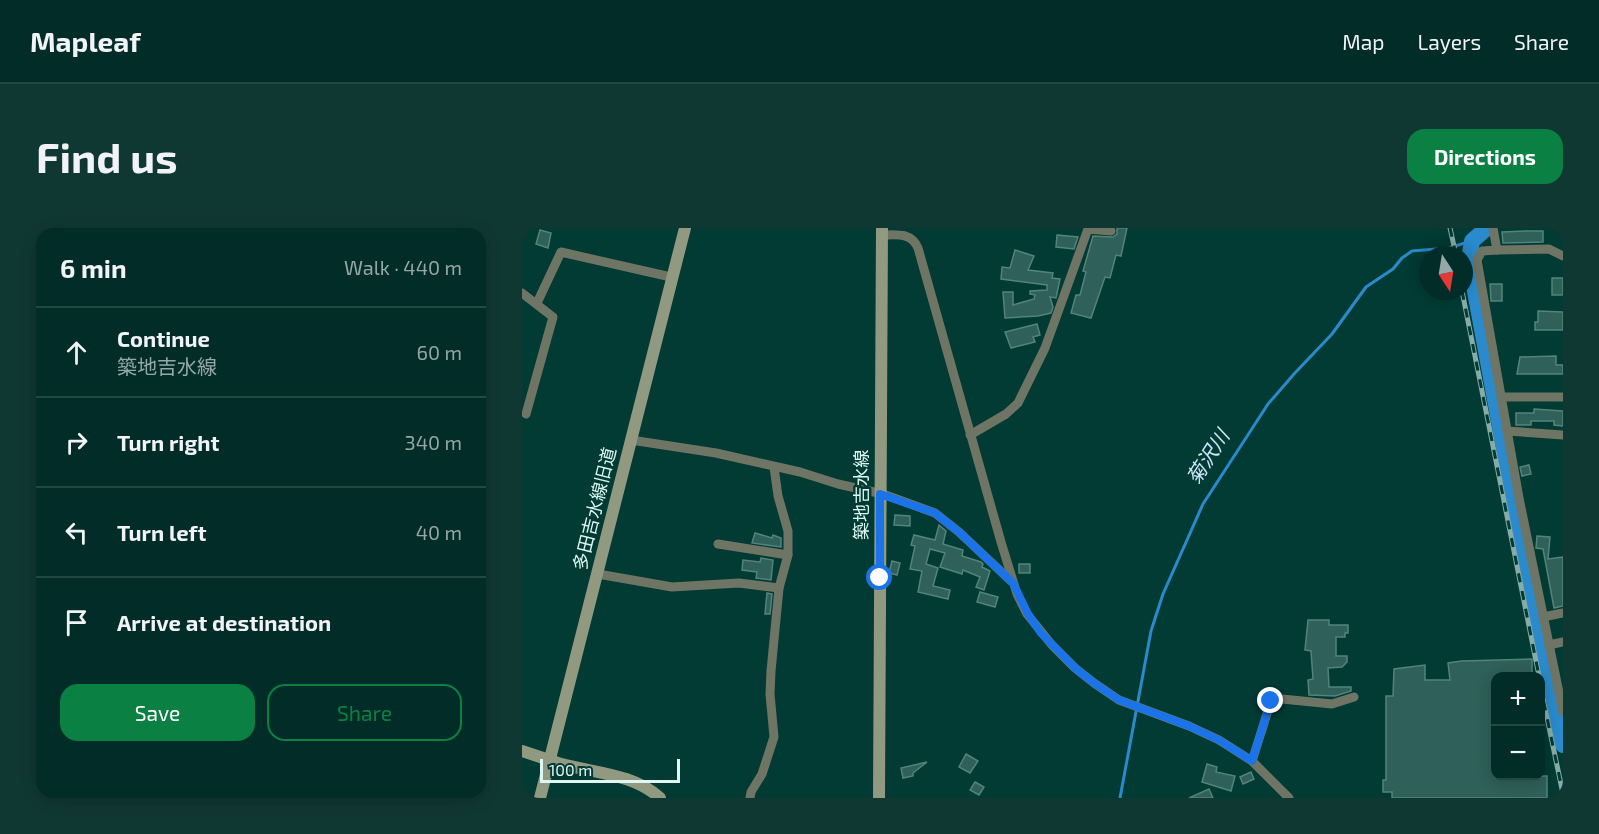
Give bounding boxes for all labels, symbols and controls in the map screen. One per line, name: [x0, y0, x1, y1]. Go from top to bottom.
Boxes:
text: Mapleaf: [30, 24, 141, 58]
text: Map: [1342, 29, 1384, 54]
text: Layers: [1417, 29, 1481, 54]
text: Share: [1514, 29, 1569, 54]
button: Directions: [1407, 129, 1563, 184]
text: Find us: [36, 131, 178, 181]
north arrow: [1419, 246, 1473, 300]
text: 6 min: [60, 252, 127, 283]
text: Walk · 440 m: [344, 255, 462, 279]
text: Continue: [117, 325, 210, 351]
icon: ahead: [60, 336, 93, 369]
text: 60 m: [417, 340, 462, 364]
text: 築地吉水線: [117, 354, 217, 378]
water label: 菊沢川: [1181, 423, 1235, 488]
icon: right: [60, 426, 93, 459]
text: Turn right: [117, 429, 219, 455]
text: 340 m: [405, 430, 462, 454]
street label: 多田吉水線旧道: [568, 445, 620, 573]
street label: 築地吉水線: [850, 450, 872, 540]
icon: left: [60, 516, 93, 549]
text: Turn left: [117, 519, 206, 545]
text: 40 m: [416, 520, 462, 544]
route start: [866, 564, 892, 590]
icon: arrive: [60, 606, 93, 639]
text: Arrive at destination: [117, 609, 331, 635]
map controls: [1491, 672, 1545, 780]
button: +: [1491, 672, 1545, 726]
button: Save: [60, 684, 255, 741]
button: Share: [267, 684, 462, 741]
route end: [1257, 687, 1283, 713]
button: −: [1491, 726, 1545, 780]
scale bar: [540, 756, 680, 784]
text: 100 m: [549, 760, 592, 779]

